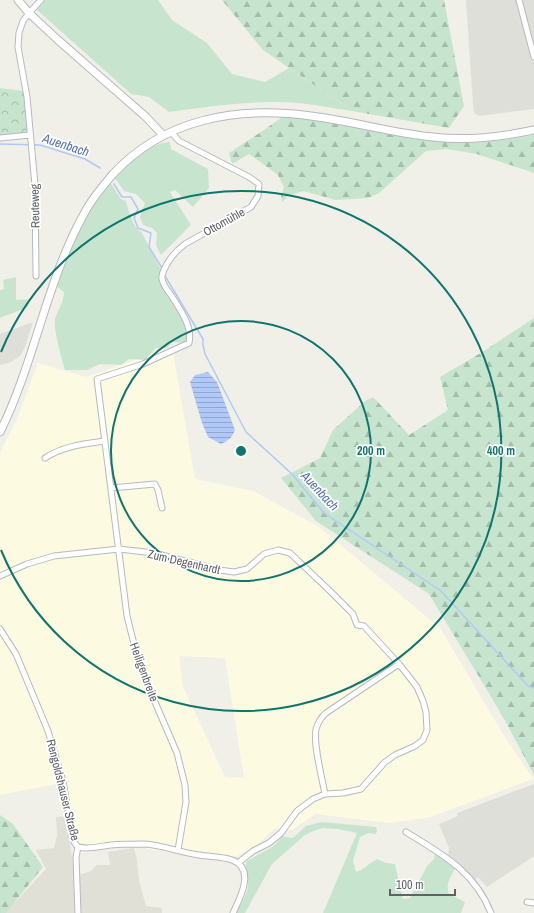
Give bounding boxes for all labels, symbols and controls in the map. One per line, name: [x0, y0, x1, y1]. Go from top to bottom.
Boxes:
water label: Auenbach: [40, 129, 92, 161]
street label: Reuteweg: [27, 183, 43, 228]
street label: Ottomühle: [200, 204, 248, 240]
text: 200 m: [357, 443, 385, 459]
text: 400 m: [487, 443, 515, 459]
centre of rings: [234, 444, 248, 458]
water label: Auenbach: [297, 467, 343, 514]
street label: Zum Degenhardt: [146, 546, 222, 578]
street label: Heiligenbreite: [126, 640, 162, 704]
street label: Rengoldshauser Straße: [43, 738, 83, 842]
scale bar: [390, 871, 455, 897]
text: 100 m: [396, 877, 423, 893]

